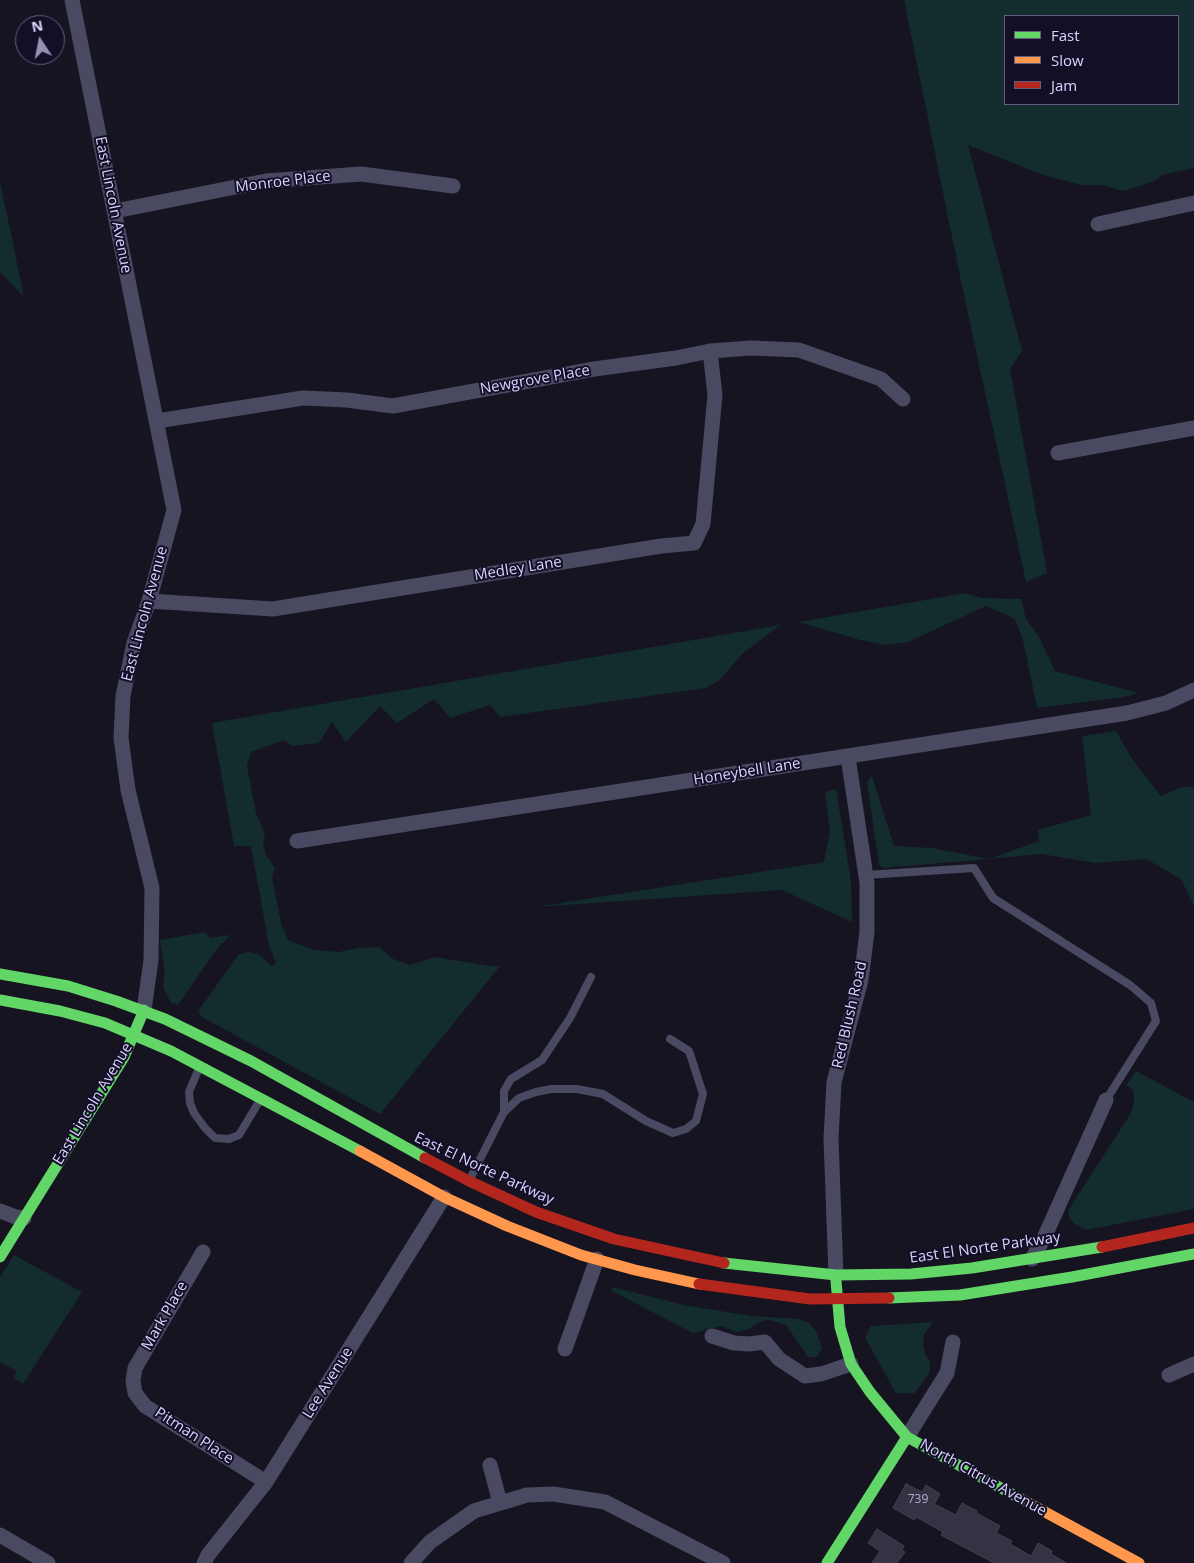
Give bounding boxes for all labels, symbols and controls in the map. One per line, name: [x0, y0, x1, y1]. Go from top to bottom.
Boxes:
north arrow: [15, 15, 65, 65]
text: N: [30, 15, 45, 36]
legend: [1004, 15, 1179, 105]
text: Fast: [1051, 25, 1080, 45]
text: Slow: [1051, 50, 1084, 70]
text: Jam: [1051, 75, 1077, 95]
street label: East Lincoln Avenue: [91, 135, 135, 275]
street label: Monroe Place: [234, 167, 332, 197]
street label: Newgrove Place: [479, 361, 591, 399]
street label: East Lincoln Avenue: [118, 544, 172, 684]
street label: Medley Lane: [473, 553, 563, 585]
street label: Honeybell Lane: [692, 755, 802, 789]
street label: Red Blush Road: [829, 960, 871, 1070]
street label: East Lincoln Avenue: [49, 1040, 137, 1168]
street label: East El Norte Parkway: [411, 1129, 557, 1209]
street label: East El Norte Parkway: [908, 1229, 1062, 1267]
street label: Mark Place: [138, 1278, 192, 1354]
street label: Lee Avenue: [299, 1344, 357, 1422]
street label: Pitman Place: [151, 1404, 237, 1468]
street label: North Citrus Avenue: [917, 1436, 1049, 1520]
house number: 739: [908, 1493, 928, 1507]

